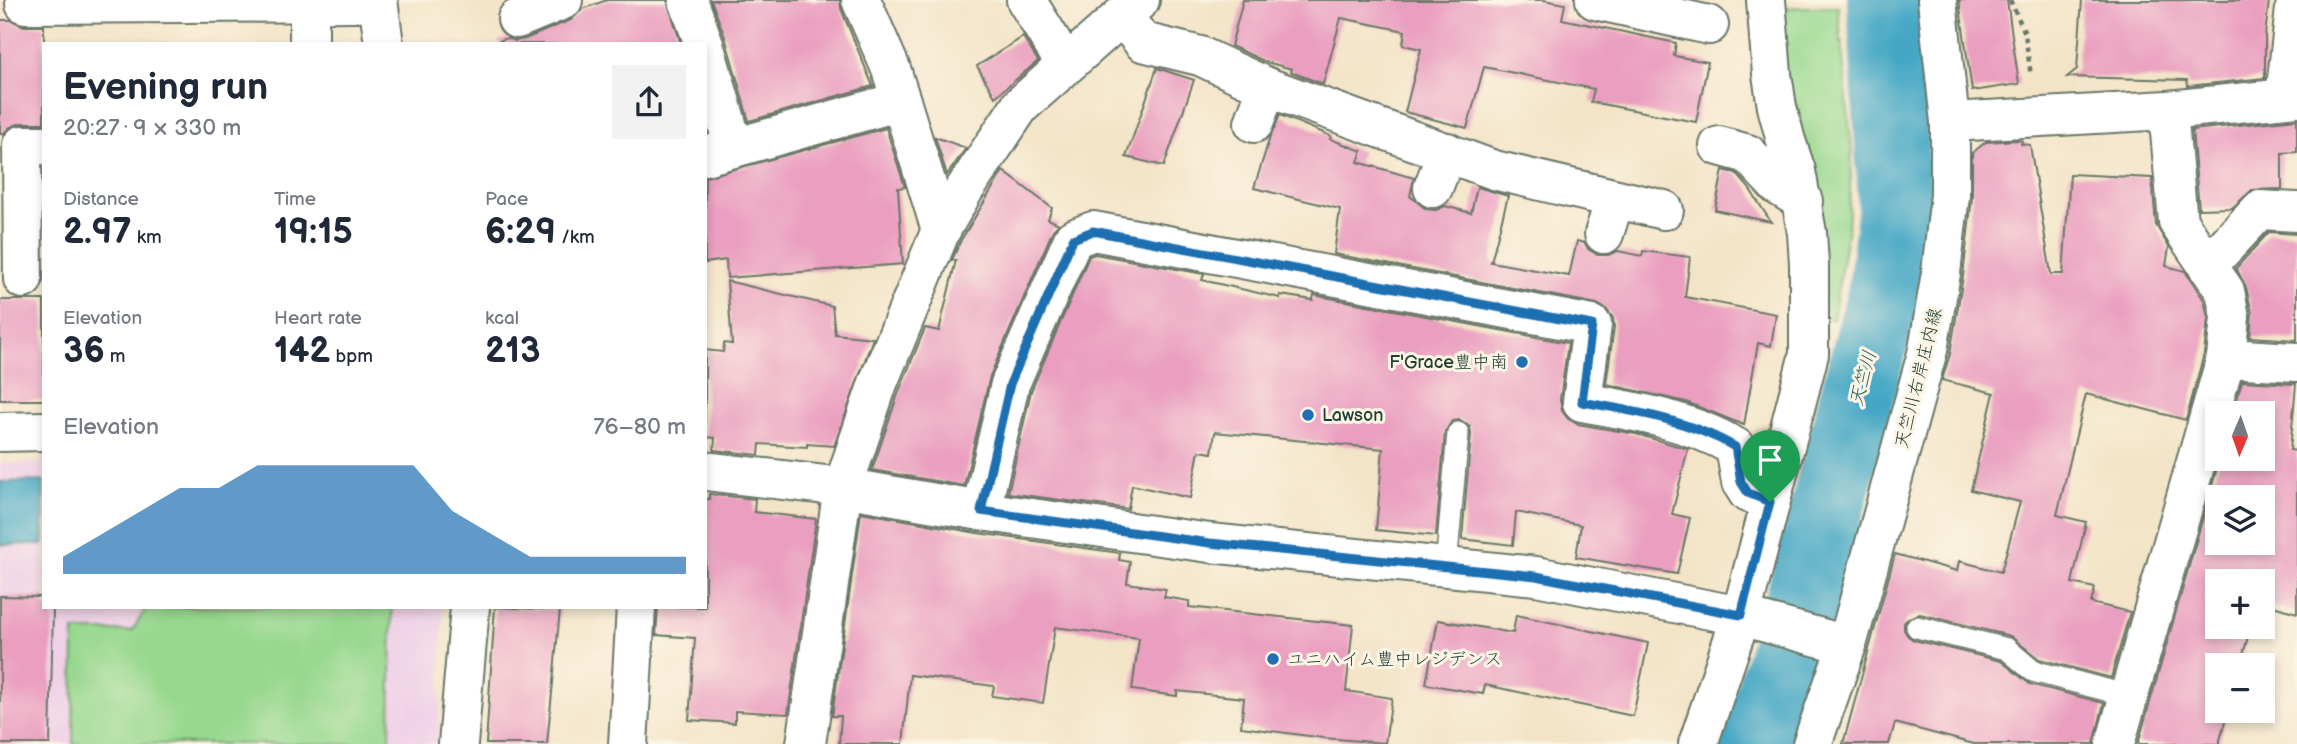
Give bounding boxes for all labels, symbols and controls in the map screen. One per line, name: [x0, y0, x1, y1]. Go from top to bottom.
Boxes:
text: Evening run: [63, 65, 268, 110]
button: share: [612, 65, 686, 139]
text: 20:27 · 9 × 330 m: [63, 114, 241, 142]
text: Distance: [63, 188, 139, 211]
text: Time: [274, 188, 316, 211]
text: Pace: [485, 188, 528, 211]
text: 2.97: [63, 211, 132, 254]
text: 19:15: [274, 211, 353, 254]
text: 6:29: [485, 211, 556, 254]
text: km: [132, 226, 162, 249]
text: /km: [556, 226, 595, 249]
street label: 天竺川右岸庄内線: [1891, 306, 1946, 451]
text: Elevation: [63, 307, 142, 330]
text: Heart rate: [274, 307, 362, 330]
text: kcal: [485, 307, 519, 330]
text: 36: [63, 330, 105, 373]
text: 142: [274, 330, 330, 373]
text: 213: [485, 330, 540, 373]
text: m: [105, 345, 126, 368]
text: bpm: [330, 345, 373, 368]
water label: 天竺川: [1845, 348, 1882, 409]
place label: F'Grace豊中南: [1389, 352, 1508, 373]
marker: F'Grace豊中南: [1514, 354, 1530, 370]
north arrow: [2205, 401, 2275, 471]
map controls: [2205, 401, 2275, 723]
place label: Lawson: [1322, 405, 1383, 426]
marker: Lawson: [1300, 407, 1316, 423]
text: Elevation: [63, 413, 159, 441]
text: 76–80 m: [593, 413, 686, 441]
pin: [1740, 430, 1800, 502]
icon: arrive: [1751, 441, 1789, 479]
button: layers: [2205, 485, 2275, 555]
button: +: [2205, 569, 2275, 639]
place label: ユニハイム豊中レジデンス: [1287, 649, 1502, 670]
marker: ユニハイム豊中レジデンス: [1265, 651, 1281, 667]
button: −: [2205, 653, 2275, 723]

